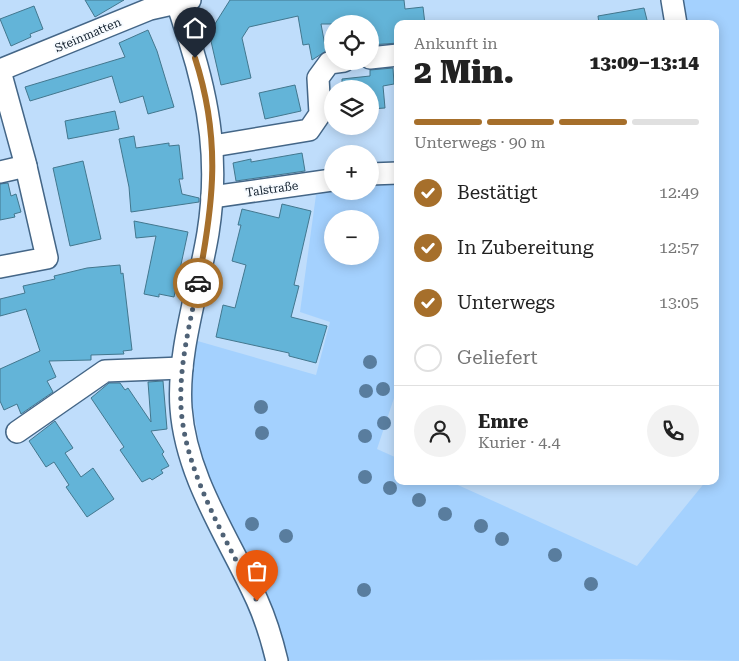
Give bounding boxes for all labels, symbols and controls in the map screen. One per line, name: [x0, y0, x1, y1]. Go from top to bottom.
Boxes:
pin: [174, 7, 216, 58]
icon: home: [181, 14, 209, 42]
street label: Steinmatten: [53, 15, 123, 55]
map controls: [324, 15, 379, 265]
button: locate: [324, 15, 379, 70]
text: Ankunft in: [414, 34, 498, 53]
text: 13:09–13:14: [590, 51, 699, 74]
text: 2 Min.: [414, 53, 514, 91]
button: layers: [324, 80, 379, 135]
text: Unterwegs · 90 m: [414, 133, 545, 152]
button: +: [324, 145, 379, 200]
street label: Talstraße: [245, 178, 300, 200]
icon: check: [414, 179, 442, 207]
text: Bestätigt: [457, 181, 538, 204]
text: 12:49: [659, 183, 699, 202]
button: −: [324, 210, 379, 265]
icon: check: [414, 234, 442, 262]
text: In Zubereitung: [457, 236, 594, 259]
text: 12:57: [659, 238, 699, 257]
courier: [173, 258, 223, 308]
icon: car: [184, 269, 212, 297]
icon: check: [414, 289, 442, 317]
text: Unterwegs: [457, 291, 555, 314]
text: 13:05: [659, 293, 699, 312]
text: Geliefert: [457, 346, 538, 369]
button: person: [414, 405, 466, 457]
button: phone: [647, 405, 699, 457]
text: Emre: [478, 410, 528, 433]
text: Kurier · 4.4: [478, 433, 560, 452]
pin: [236, 550, 278, 601]
icon: bag: [243, 557, 271, 585]

